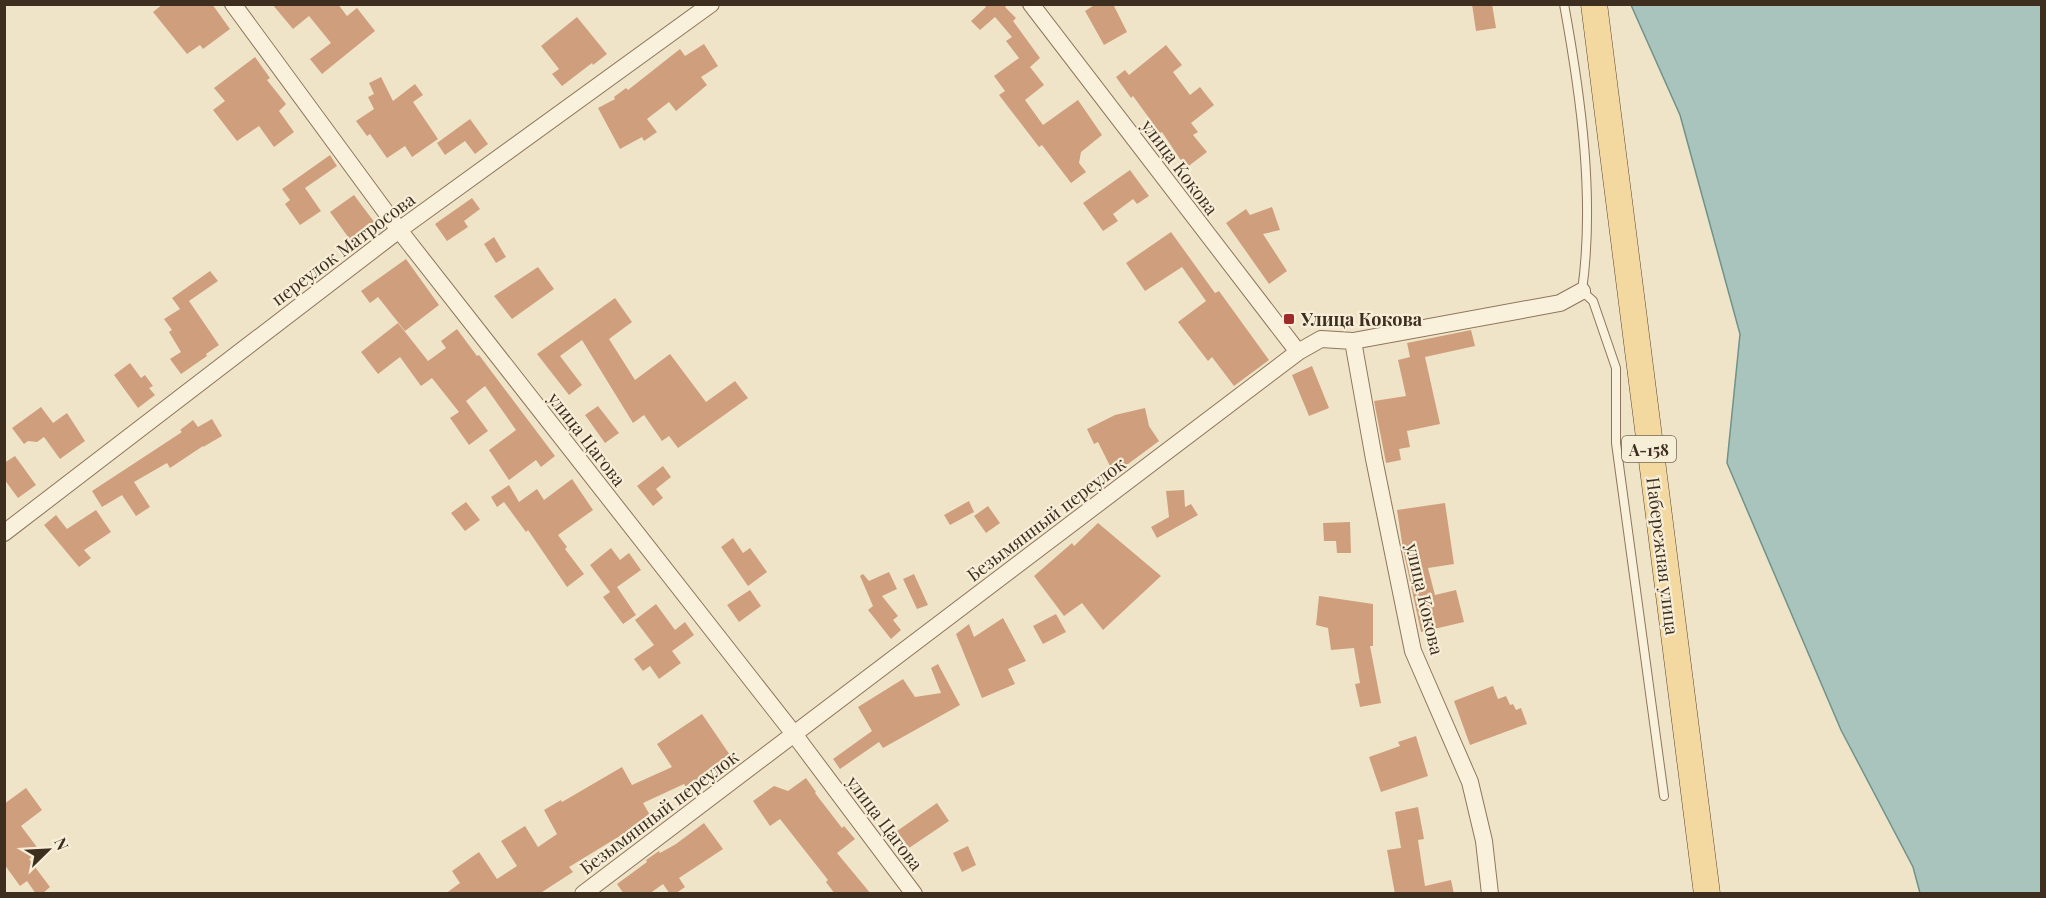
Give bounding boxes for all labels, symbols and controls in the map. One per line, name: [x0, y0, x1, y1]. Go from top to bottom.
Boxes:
street label: улица Кокова: [1136, 114, 1224, 220]
street label: переулок Матросова: [266, 187, 420, 311]
place label: Улица Кокова: [1300, 307, 1423, 331]
marker: Улица Кокова: [1282, 312, 1296, 326]
street label: улица Цагова: [542, 386, 631, 491]
road number: А-158: [1622, 436, 1676, 462]
street label: Безымянный переулок: [962, 451, 1130, 587]
street label: Набережная улица: [1641, 476, 1685, 636]
street label: улица Кокова: [1400, 540, 1449, 657]
street label: Безымянный переулок: [575, 744, 743, 880]
street label: улица Цагова: [841, 770, 929, 875]
north arrow: [18, 820, 78, 880]
text: N: [50, 834, 74, 854]

